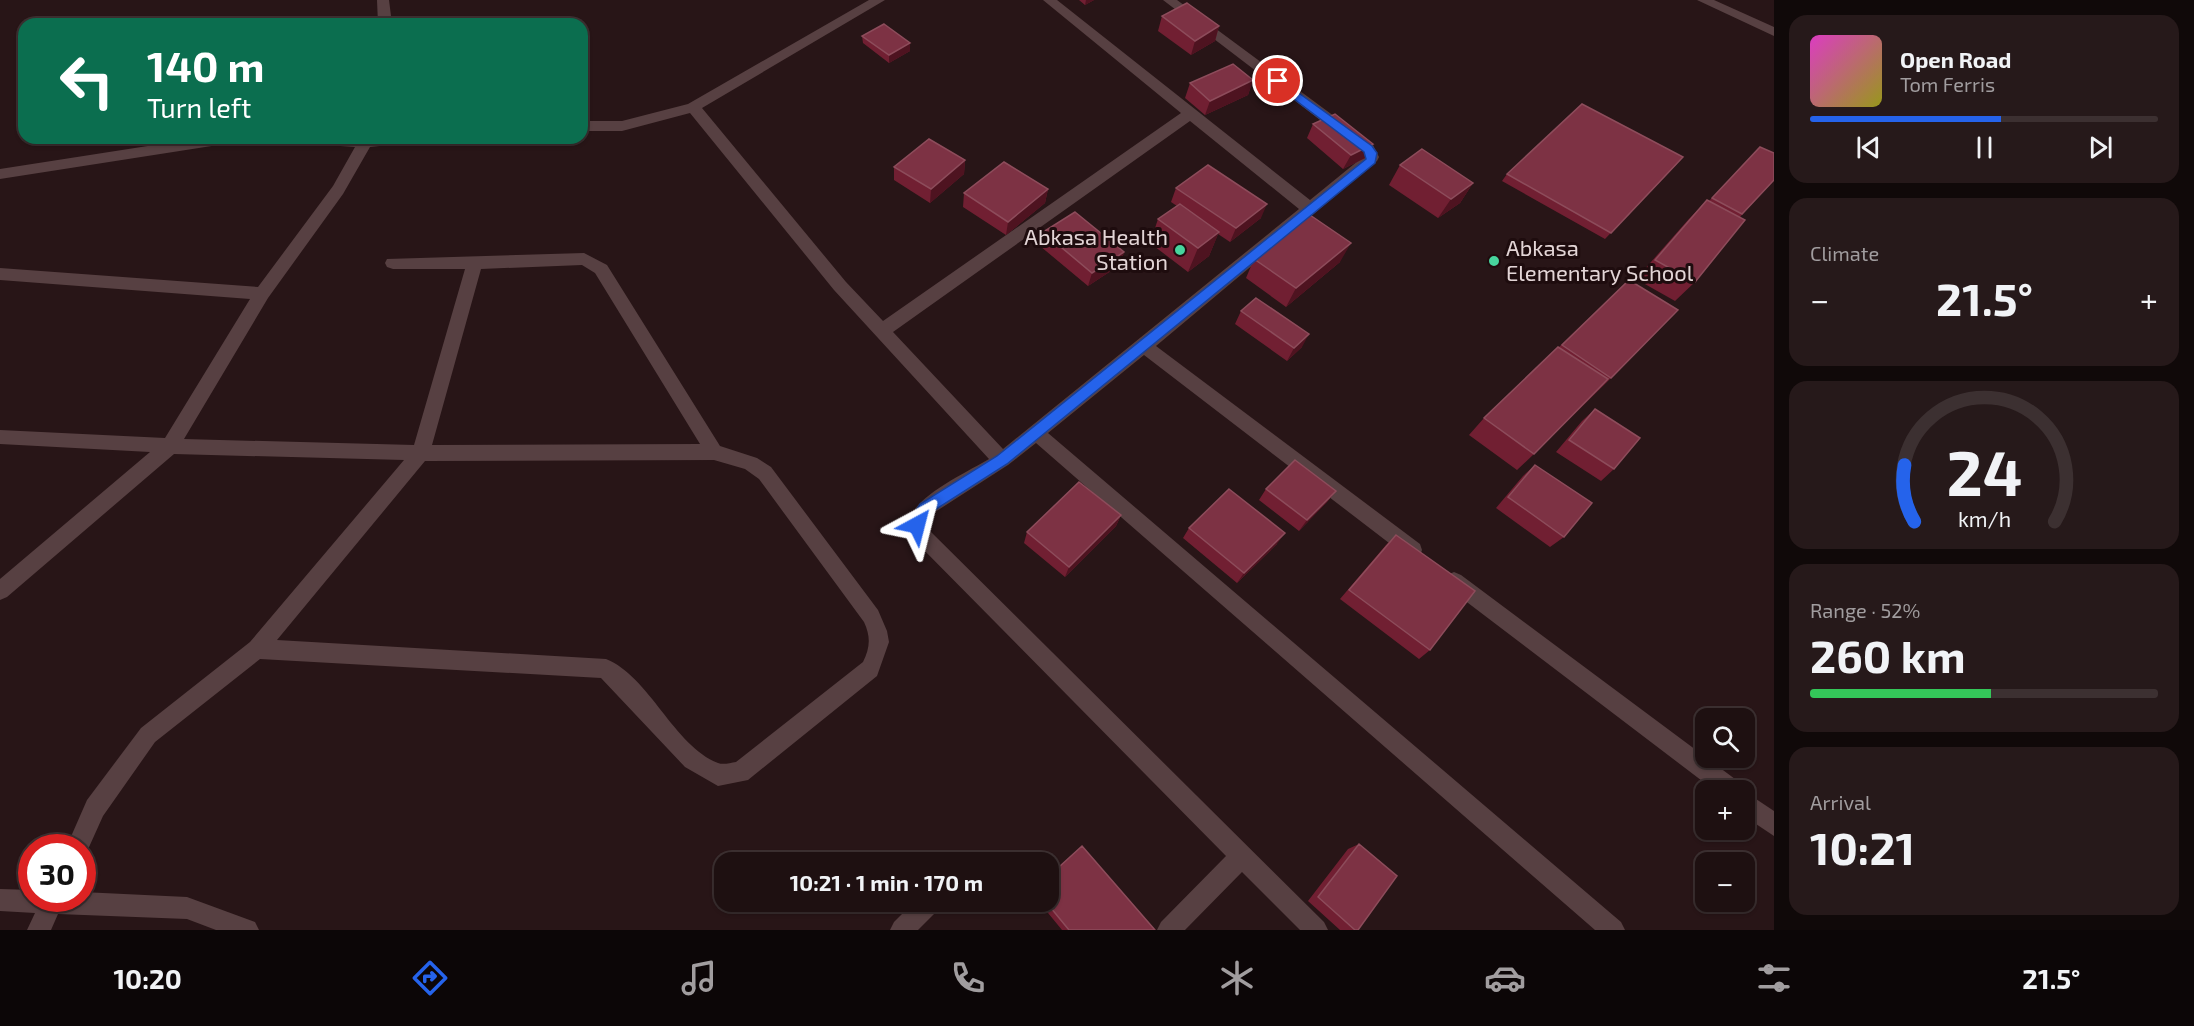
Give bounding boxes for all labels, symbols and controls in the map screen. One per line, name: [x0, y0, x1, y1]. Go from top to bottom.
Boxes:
text: 140 m: [147, 40, 264, 90]
icon: left: [48, 42, 126, 120]
text: Open Road: [1900, 46, 2012, 72]
pin: [1252, 55, 1303, 106]
icon: arrive: [1261, 64, 1294, 97]
text: Tom Ferris: [1900, 72, 1995, 96]
text: Turn left: [147, 91, 251, 123]
icon: previous: [1852, 131, 1885, 164]
icon: pause: [1968, 131, 2001, 164]
icon: next: [2084, 131, 2117, 164]
place label: Abkasa Health Station: [1024, 223, 1168, 274]
place label: Abkasa Elementary School: [1506, 234, 1694, 285]
text: Climate: [1810, 241, 1879, 265]
marker: Abkasa Health Station: [1173, 243, 1187, 257]
marker: Abkasa Elementary School: [1487, 254, 1501, 268]
text: 21.5°: [1936, 271, 2033, 325]
text: −: [1810, 279, 1829, 319]
text: +: [2140, 279, 2158, 319]
text: 24: [1946, 434, 2022, 509]
position arrow: [885, 493, 949, 557]
text: km/h: [1957, 506, 2011, 531]
text: Range · 52%: [1810, 598, 1920, 622]
text: 260 km: [1810, 628, 1966, 682]
map controls: [1695, 708, 1755, 912]
button: search: [1695, 708, 1755, 768]
button: +: [1695, 780, 1755, 840]
text: Arrival: [1810, 790, 1871, 814]
text: 10:21: [1810, 820, 1915, 874]
speed limit sign: 30: [18, 834, 96, 912]
button: −: [1695, 852, 1755, 912]
text: 10:21 · 1 min · 170 m: [790, 869, 983, 895]
icon: directions: [409, 957, 451, 999]
icon: music: [678, 957, 720, 999]
icon: phone: [947, 957, 989, 999]
icon: climate: [1216, 957, 1258, 999]
icon: car: [1484, 957, 1526, 999]
icon: filters: [1753, 957, 1795, 999]
text: 10:20: [113, 962, 182, 994]
text: 21.5°: [2022, 962, 2080, 994]

